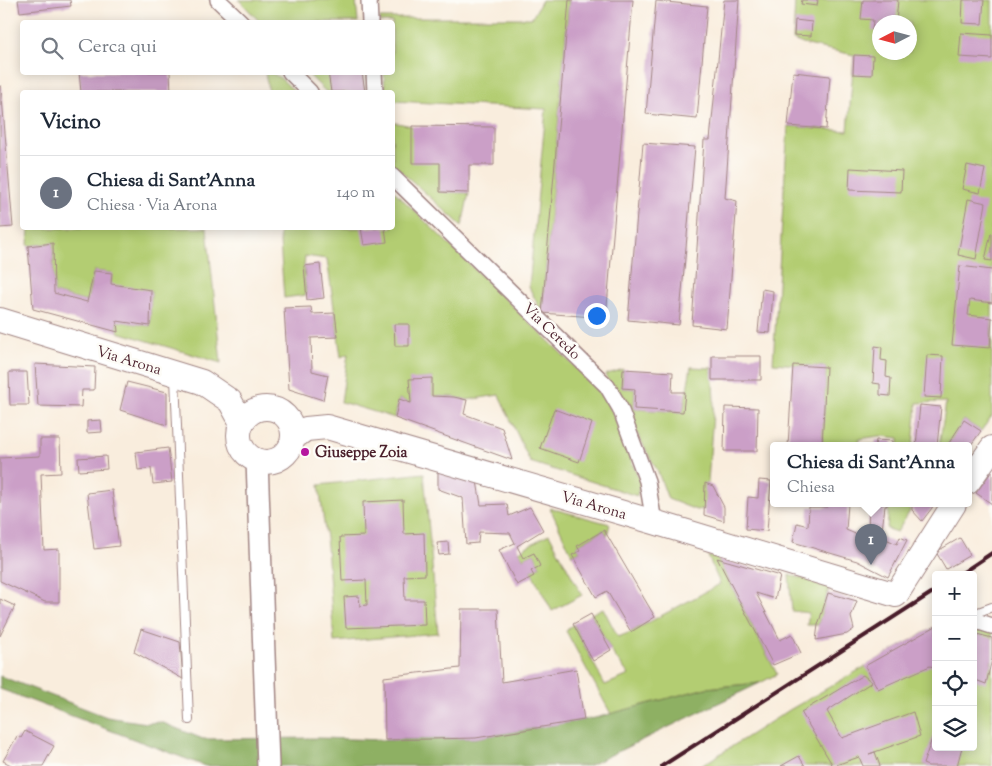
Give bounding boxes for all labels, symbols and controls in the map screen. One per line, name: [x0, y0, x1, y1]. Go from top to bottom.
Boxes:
north arrow: [872, 15, 917, 60]
search box: [20, 20, 395, 75]
icon: search: [38, 34, 66, 62]
text: Cerca qui: [78, 34, 157, 61]
text: Vicino: [40, 108, 101, 138]
text: Chiesa di Sant'Anna: [87, 168, 255, 195]
text: 1: [53, 182, 59, 205]
text: 140 m: [337, 182, 375, 205]
text: Chiesa · Via Arona: [87, 195, 217, 218]
street label: Via Ceredo: [517, 299, 585, 365]
your location: [584, 303, 610, 329]
street label: Via Arona: [93, 342, 164, 381]
popup: [770, 442, 972, 507]
place label: Giuseppe Zoia: [315, 443, 407, 464]
marker: Giuseppe Zoia: [299, 446, 311, 458]
text: Chiesa di Sant'Anna: [787, 450, 955, 477]
text: Chiesa: [787, 477, 835, 500]
street label: Via Arona: [558, 487, 629, 526]
pin: 1: [855, 524, 887, 565]
map controls: [932, 571, 977, 751]
button: +: [932, 571, 977, 616]
button: −: [932, 616, 977, 661]
button: locate: [932, 661, 977, 706]
button: layers: [932, 706, 977, 751]

